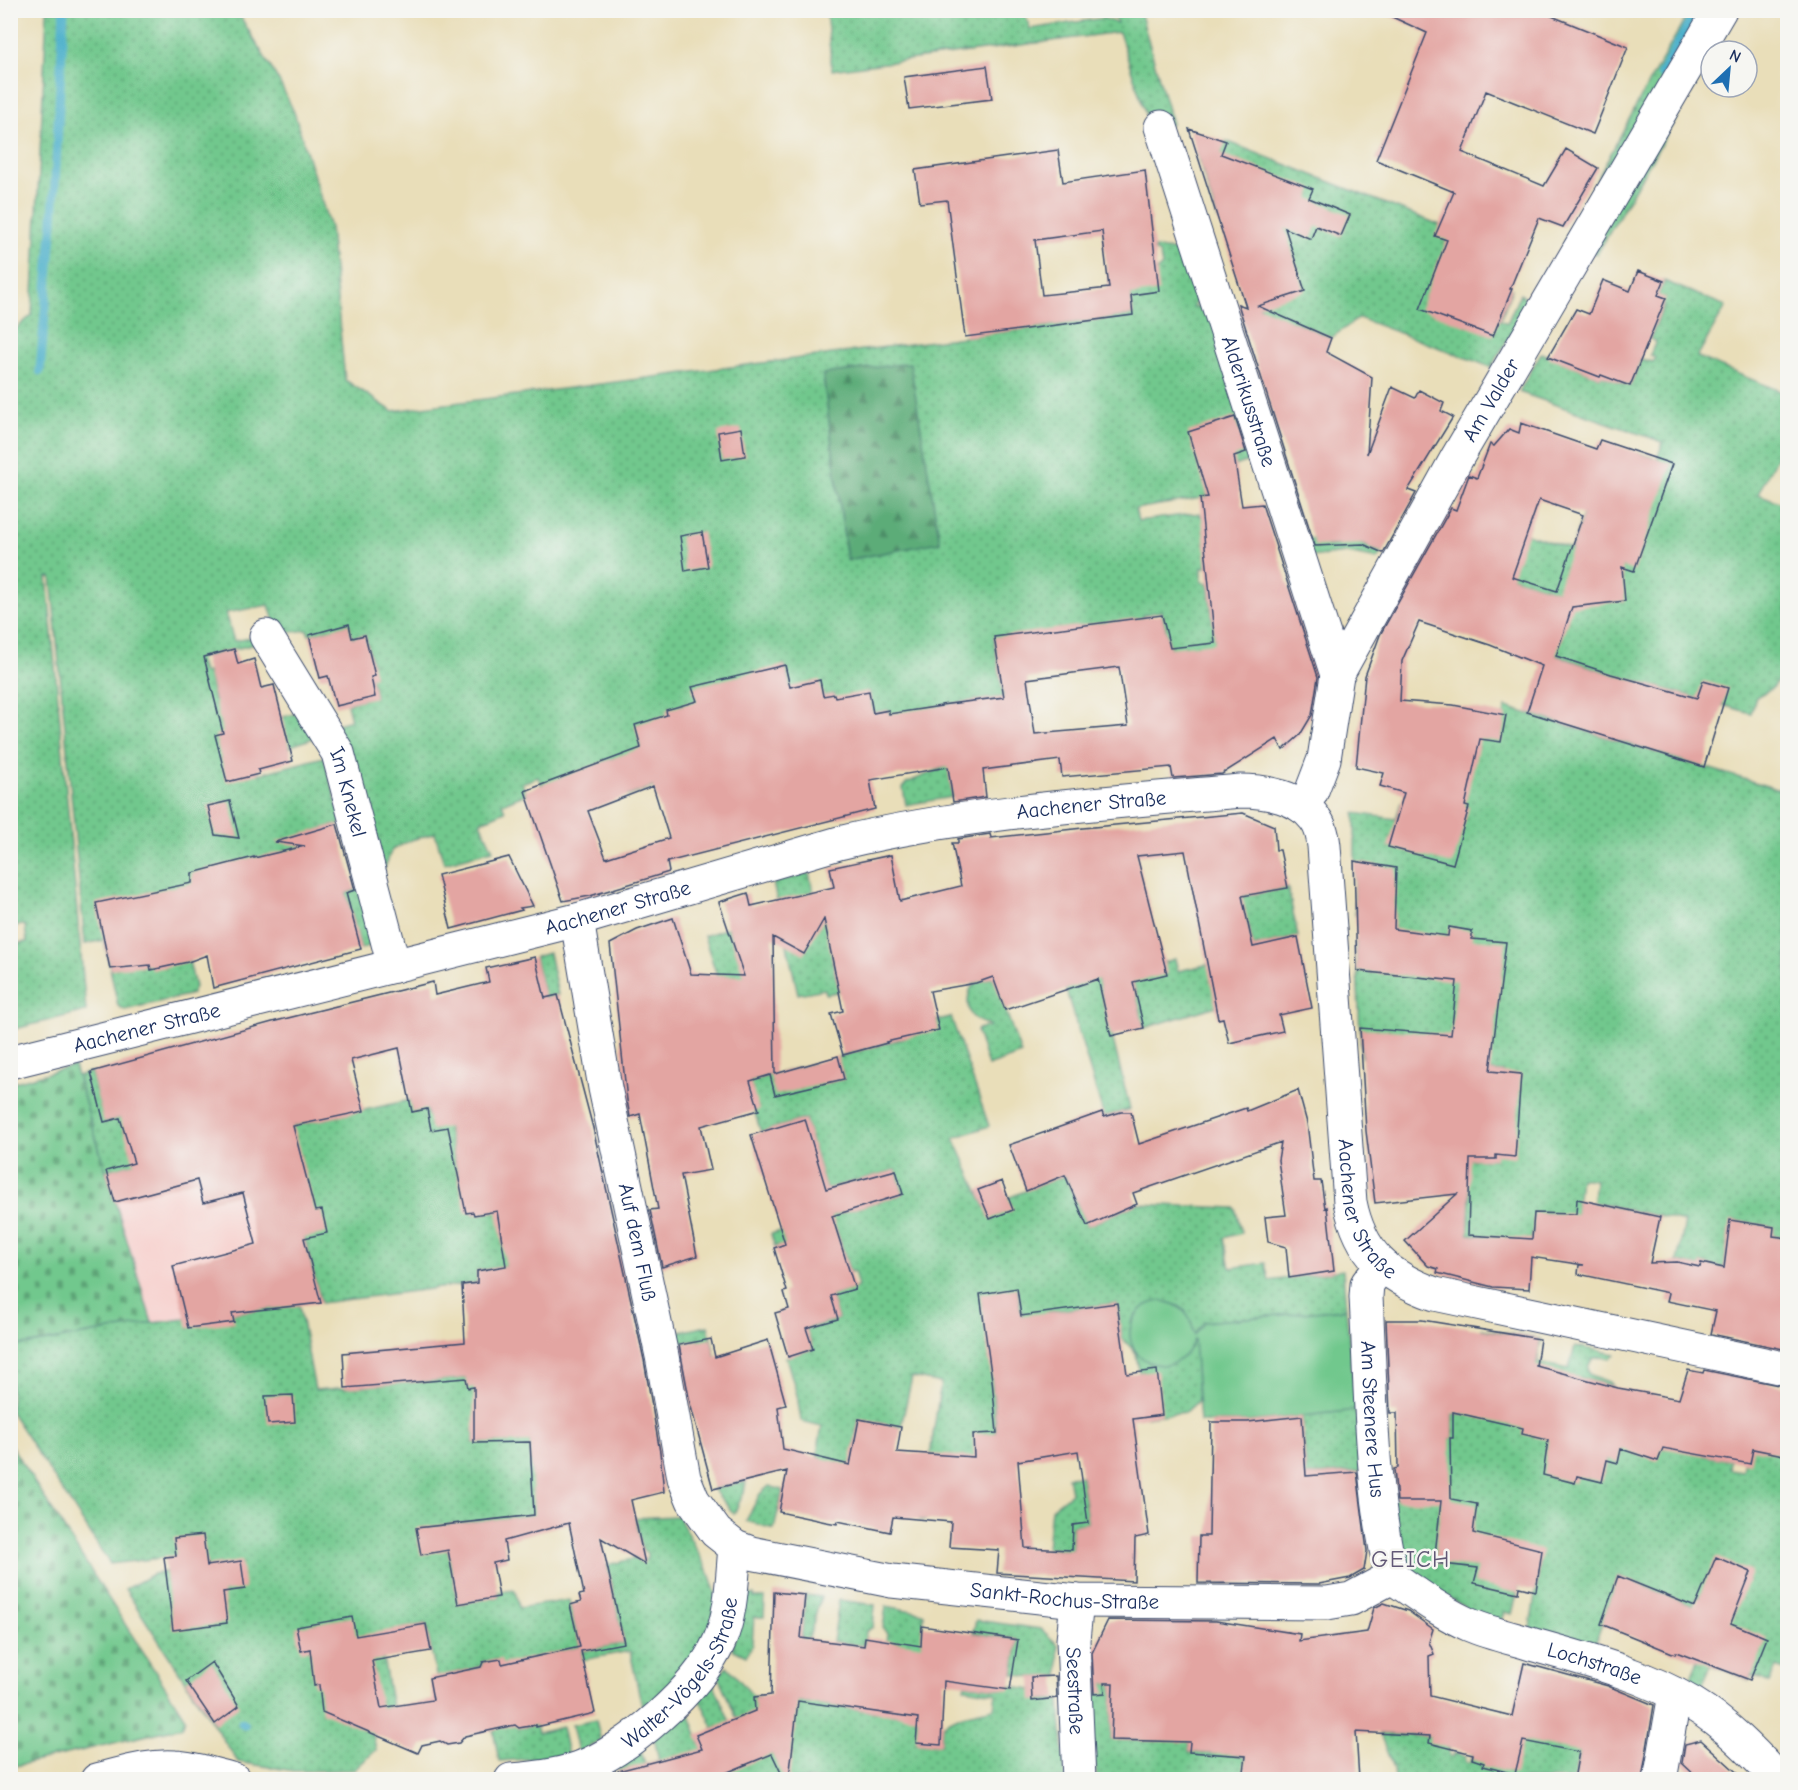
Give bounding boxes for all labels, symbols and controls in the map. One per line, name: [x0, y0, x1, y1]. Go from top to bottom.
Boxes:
north arrow: [1699, 39, 1759, 99]
text: N: [1727, 46, 1744, 67]
street label: Alderikusstraße: [1217, 333, 1281, 470]
street label: Am Valder: [1457, 354, 1525, 446]
street label: Im Knekel: [325, 742, 372, 840]
street label: Aachener Straße: [1015, 785, 1167, 824]
street label: Aachener Straße: [542, 875, 693, 940]
street label: Aachener Straße: [71, 998, 223, 1058]
street label: Aachener Straße: [1333, 1138, 1402, 1284]
street label: Auf dem Fluß: [614, 1181, 662, 1304]
street label: Am Steenere Hus: [1356, 1340, 1390, 1499]
district label: GEICH: [1371, 1545, 1451, 1573]
street label: Sankt-Rochus-Straße: [969, 1578, 1159, 1614]
street label: Walter-Vögels-Straße: [617, 1596, 742, 1754]
street label: Lochstraße: [1545, 1637, 1645, 1690]
street label: Seestraße: [1061, 1646, 1089, 1735]

